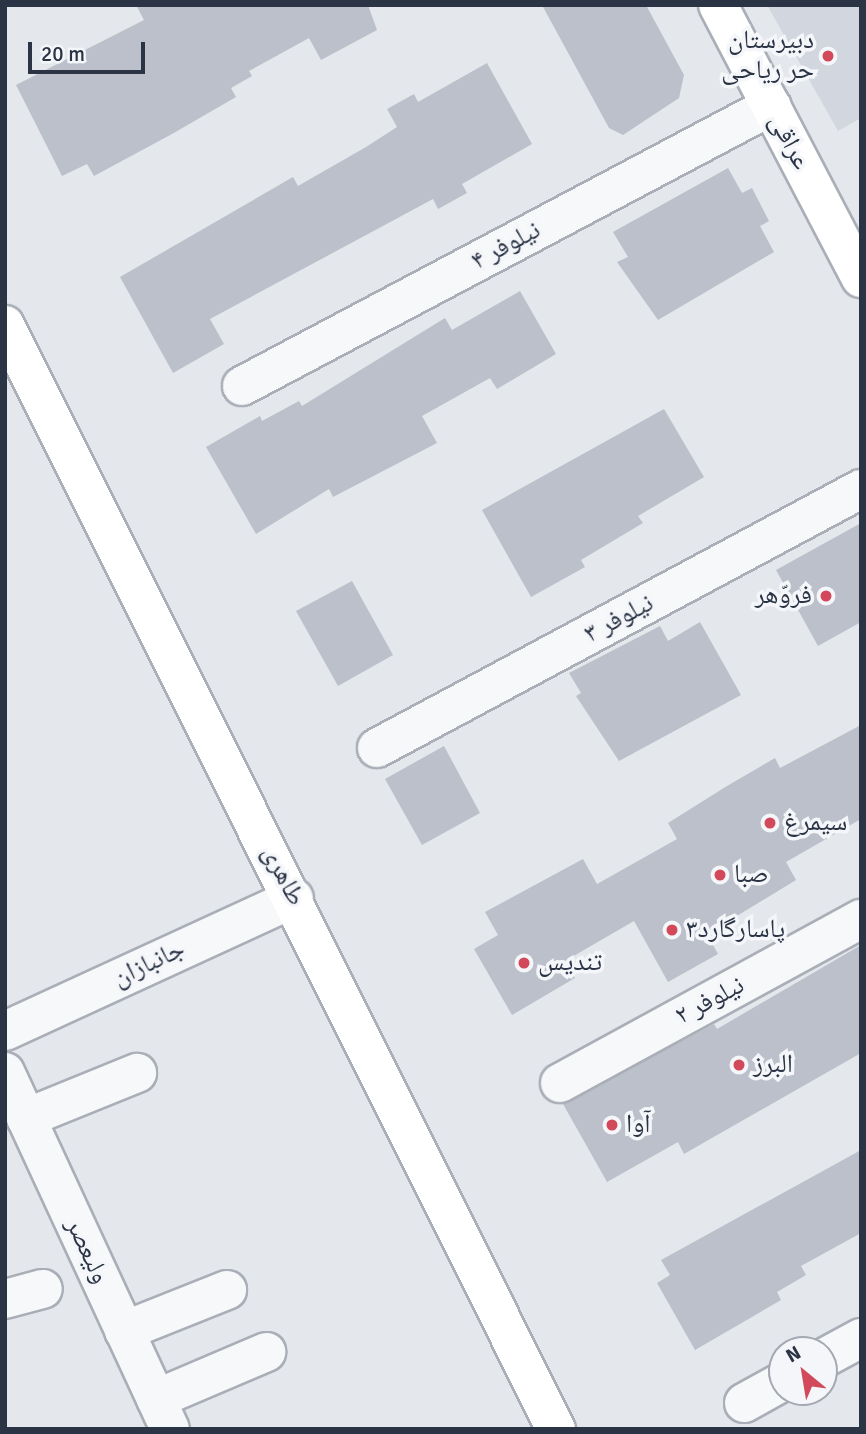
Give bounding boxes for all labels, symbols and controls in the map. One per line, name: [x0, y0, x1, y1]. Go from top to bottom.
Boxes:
place label: دبیرستان حر ریاحی: [721, 25, 814, 86]
scale bar: [32, 28, 149, 72]
text: 20 m: [41, 41, 85, 67]
marker: دبیرستان حر ریاحی: [820, 48, 836, 64]
street label: عراقی: [761, 109, 817, 175]
street label: نیلوفر ۴: [466, 215, 546, 277]
place label: فروّهر: [755, 580, 812, 612]
street label: نیلوفر ۳: [579, 588, 659, 650]
marker: فروّهر: [818, 588, 834, 604]
place label: سیمرغ: [784, 807, 847, 839]
marker: سیمرغ: [762, 815, 778, 831]
street label: طاهری: [255, 841, 311, 911]
place label: صبا: [734, 859, 769, 891]
marker: صبا: [712, 867, 728, 883]
place label: پاسارگارد۳: [686, 914, 785, 946]
marker: پاسارگارد۳: [664, 922, 680, 938]
street label: جانبازان: [108, 934, 190, 994]
place label: تندیس: [538, 947, 602, 979]
marker: تندیس: [516, 955, 532, 971]
street label: نیلوفر ۲: [670, 970, 750, 1032]
place label: البرز: [753, 1049, 793, 1081]
marker: البرز: [731, 1057, 747, 1073]
place label: آوا: [626, 1109, 651, 1141]
marker: آوا: [604, 1117, 620, 1133]
street label: ولیعصر: [58, 1213, 116, 1289]
north arrow: [768, 1336, 838, 1406]
text: N: [782, 1341, 805, 1368]

